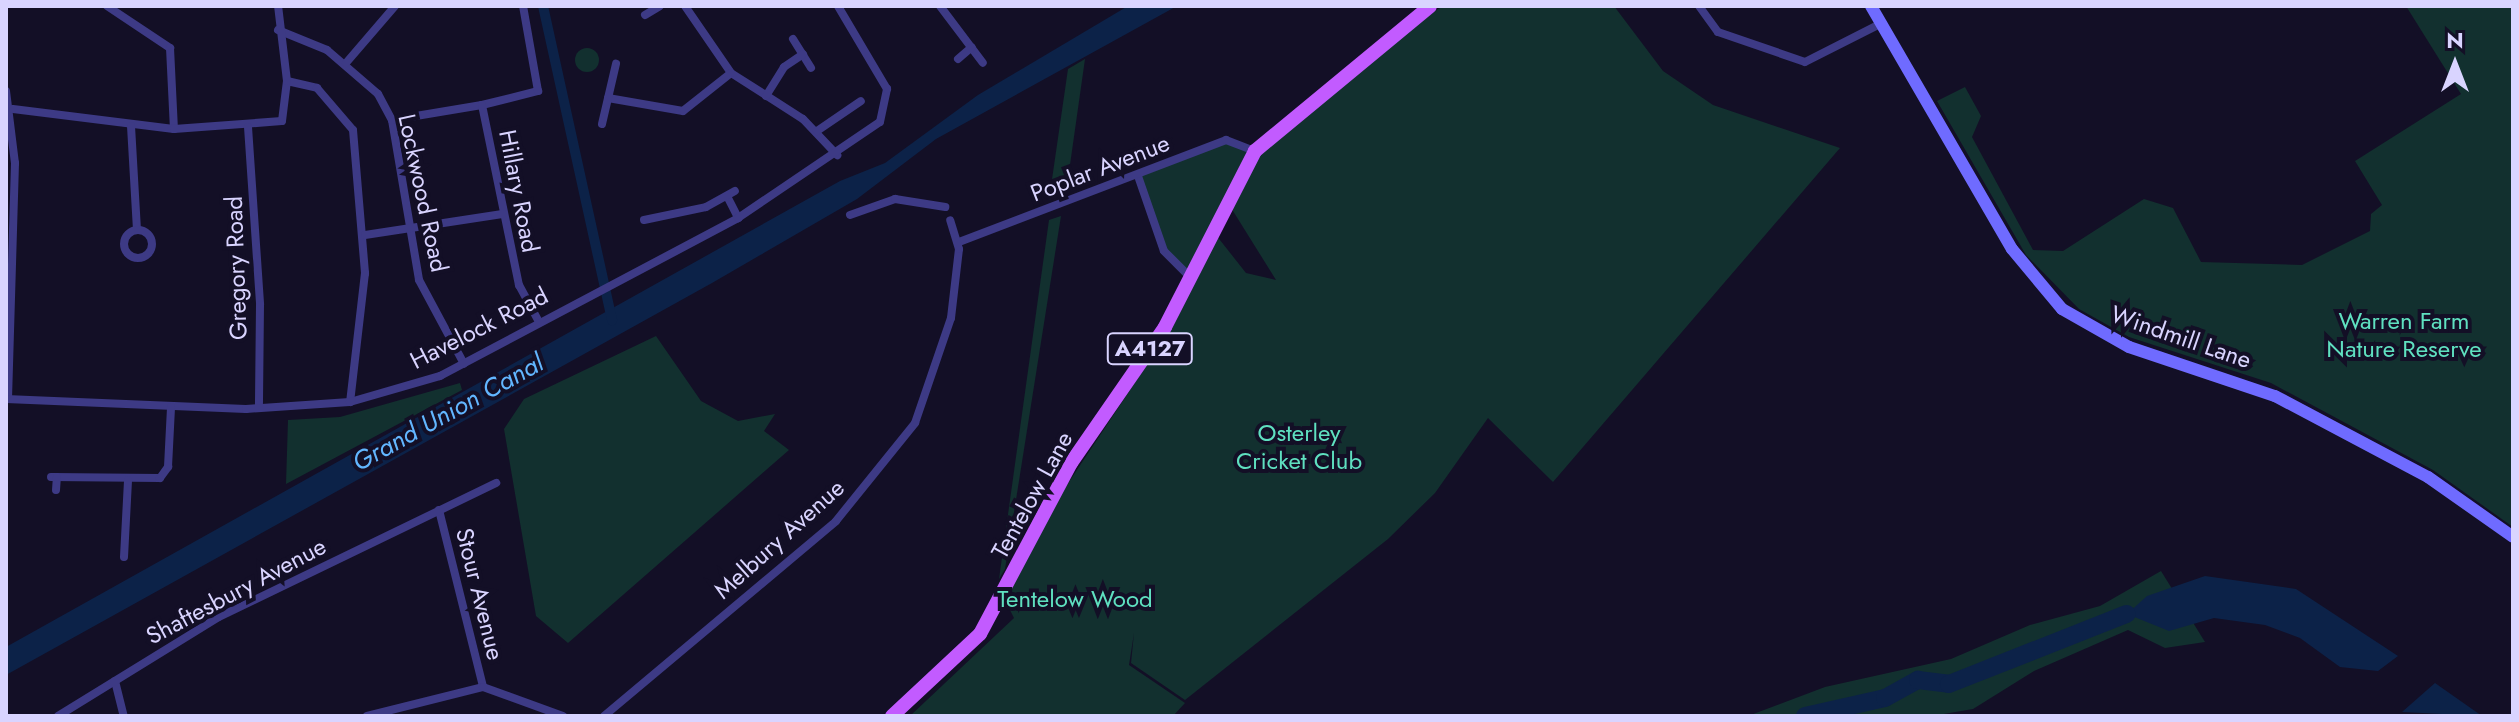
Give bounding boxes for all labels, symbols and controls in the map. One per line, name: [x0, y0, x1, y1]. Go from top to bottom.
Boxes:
north arrow: [2415, 24, 2495, 104]
text: N: [2446, 24, 2464, 56]
street label: Lockwood Road: [392, 111, 454, 275]
street label: Hillary Road: [493, 127, 545, 255]
street label: Poplar Avenue: [1026, 128, 1174, 208]
street label: Gregory Road: [219, 195, 253, 341]
street label: Havelock Road: [405, 281, 553, 375]
street label: Windmill Lane: [2107, 299, 2255, 375]
park label: Warren Farm Nature Reserve: [2326, 307, 2482, 363]
road number: A4127: [1106, 331, 1194, 367]
water label: Grand Union Canal: [347, 348, 549, 478]
park label: Osterley Cricket Club: [1236, 419, 1362, 475]
street label: Tentelow Lane: [985, 426, 1079, 564]
street label: Melbury Avenue: [708, 473, 850, 605]
street label: Stour Avenue: [450, 525, 510, 663]
street label: Shaftesbury Avenue: [141, 531, 331, 651]
park label: Tentelow Wood: [997, 585, 1153, 613]

